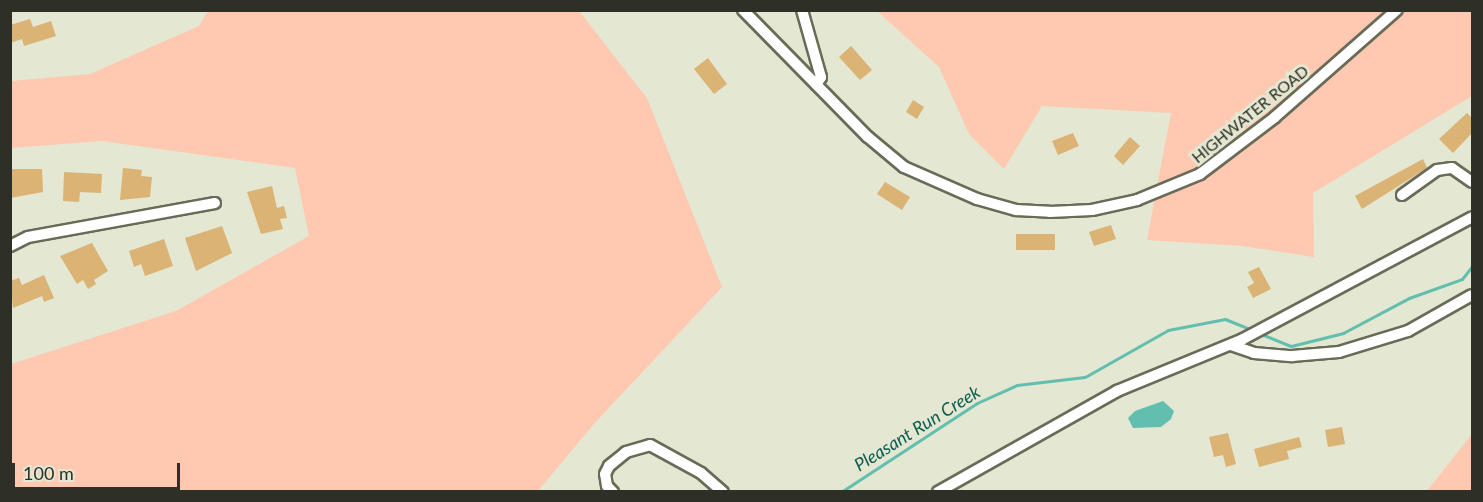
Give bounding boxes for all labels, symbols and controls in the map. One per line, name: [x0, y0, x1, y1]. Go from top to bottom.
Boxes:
street label: HIGHWATER ROAD: [1188, 61, 1312, 167]
water label: Pleasant Run Creek: [850, 381, 984, 475]
scale bar: [15, 451, 183, 489]
text: 100 m: [23, 462, 74, 484]

